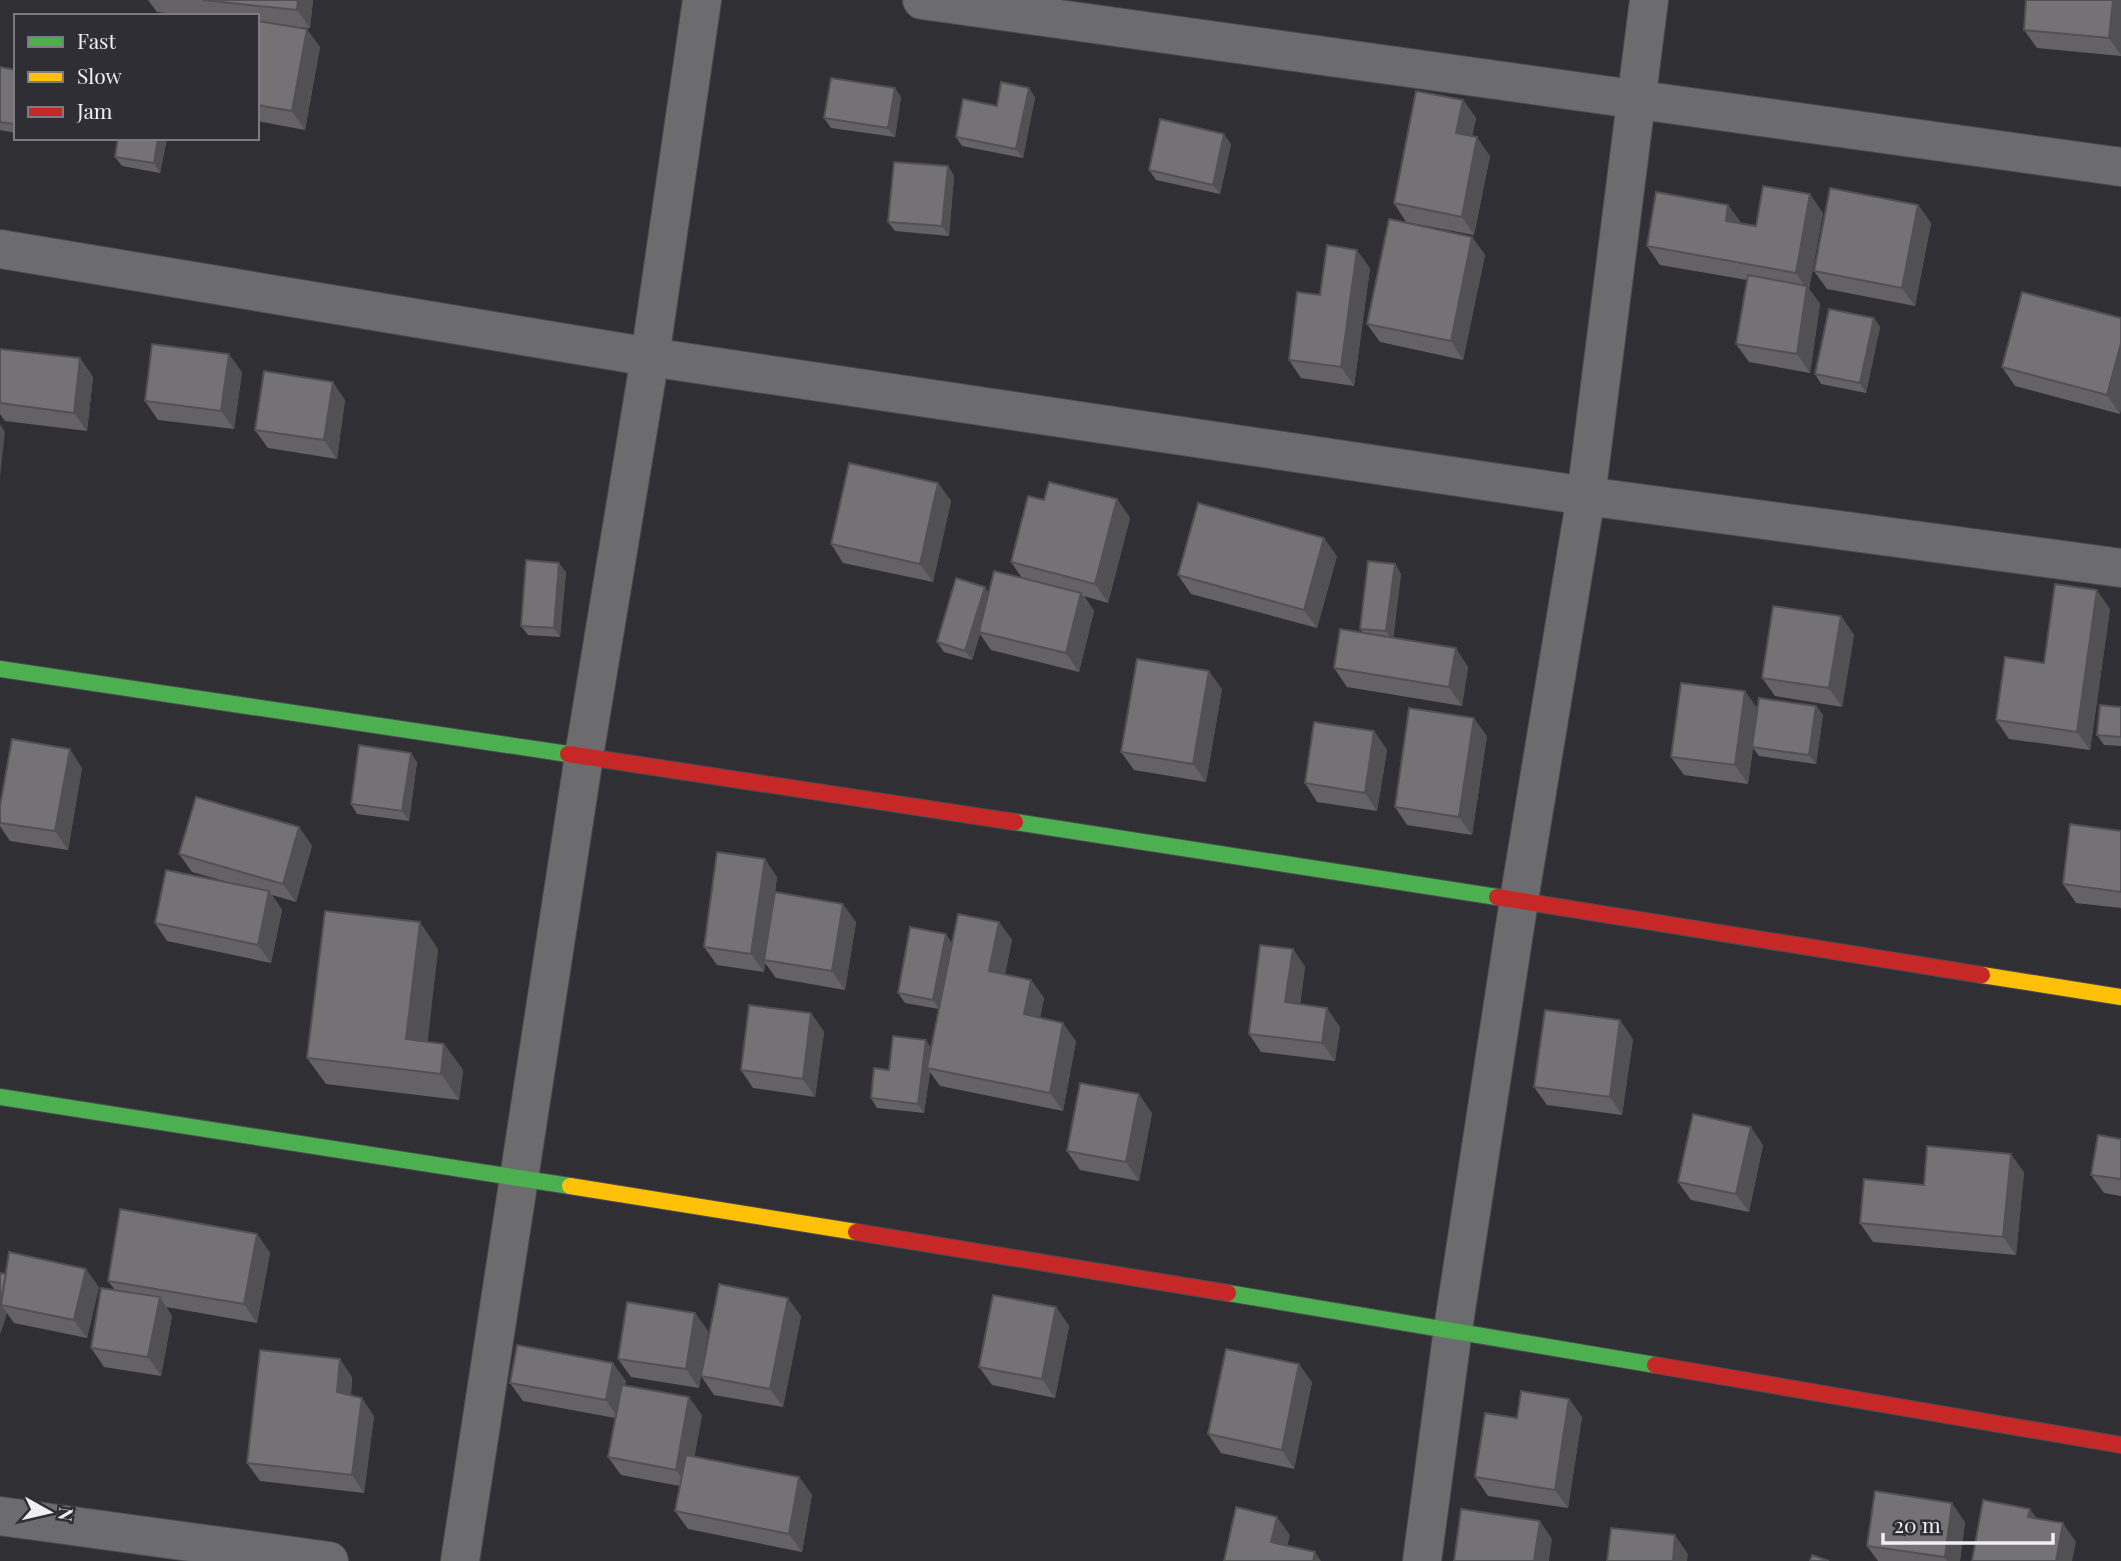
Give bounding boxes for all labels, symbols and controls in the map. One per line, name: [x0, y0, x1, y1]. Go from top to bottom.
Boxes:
legend: [14, 14, 259, 140]
text: Fast: [77, 26, 116, 54]
text: Slow: [77, 61, 122, 89]
text: Jam: [76, 96, 113, 124]
north arrow: [14, 1477, 84, 1547]
scale bar: [1883, 1502, 2053, 1546]
text: N: [53, 1506, 81, 1523]
text: 20 m: [1894, 1510, 1941, 1538]

